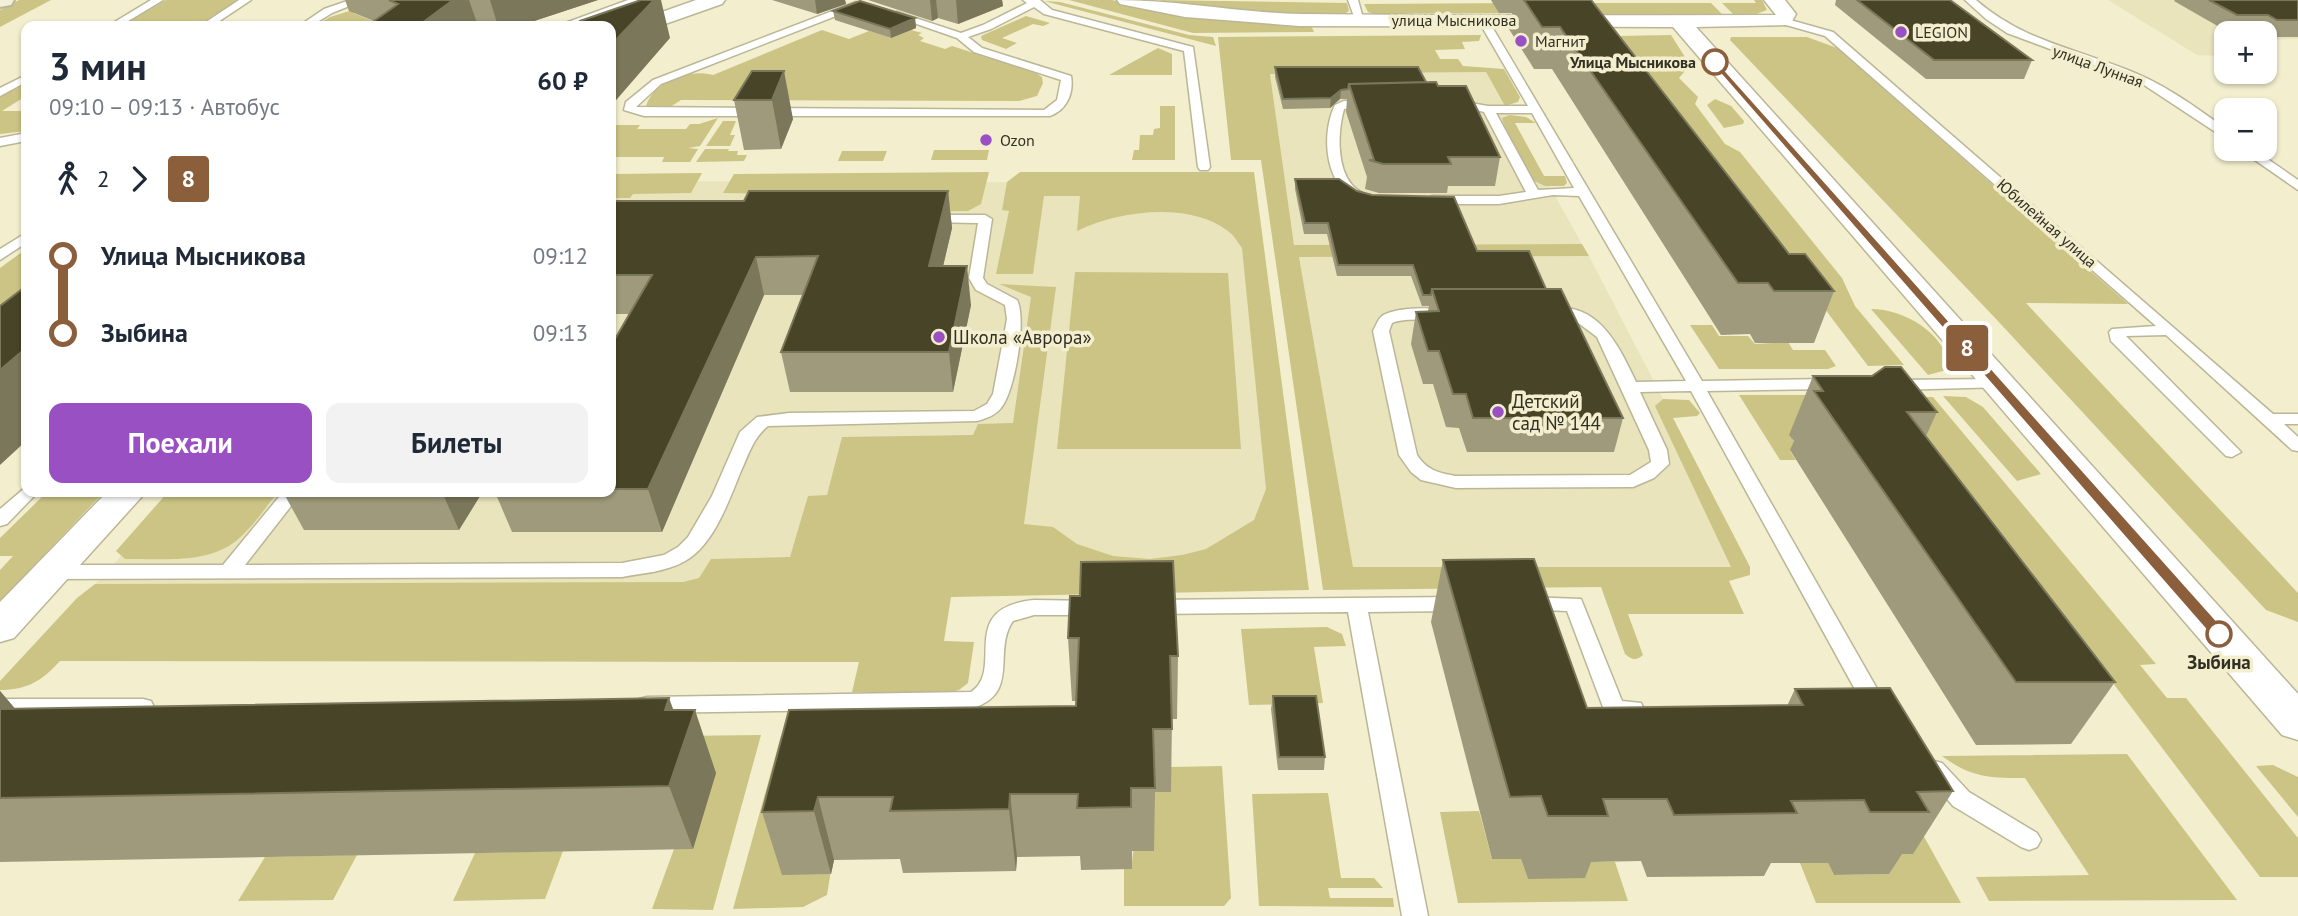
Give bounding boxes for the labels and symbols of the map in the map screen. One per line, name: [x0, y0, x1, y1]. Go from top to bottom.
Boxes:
street label: улица Мысникова: [1392, 10, 1516, 30]
place label: LEGION: [1915, 22, 1968, 42]
marker: LEGION: [1893, 24, 1909, 40]
place label: Магнит: [1535, 31, 1586, 51]
marker: Магнит: [1513, 33, 1529, 49]
street label: улица Лунная: [2050, 40, 2146, 92]
marker: Улица Мысникова: [1702, 49, 1728, 75]
place label: Улица Мысникова: [1569, 52, 1696, 72]
place label: Ozon: [1000, 130, 1035, 150]
marker: Ozon: [978, 132, 994, 148]
street label: Юбилейная улица: [1993, 174, 2101, 272]
place label: Школа «Аврора»: [953, 325, 1092, 349]
line badge: 8: [1944, 325, 1990, 371]
marker: Школа «Аврора»: [931, 329, 947, 345]
place label: Детский сад № 144: [1512, 389, 1601, 435]
marker: Детский сад № 144: [1490, 404, 1506, 420]
marker: Зыбина: [2206, 621, 2232, 647]
place label: Зыбина: [2187, 650, 2251, 674]

